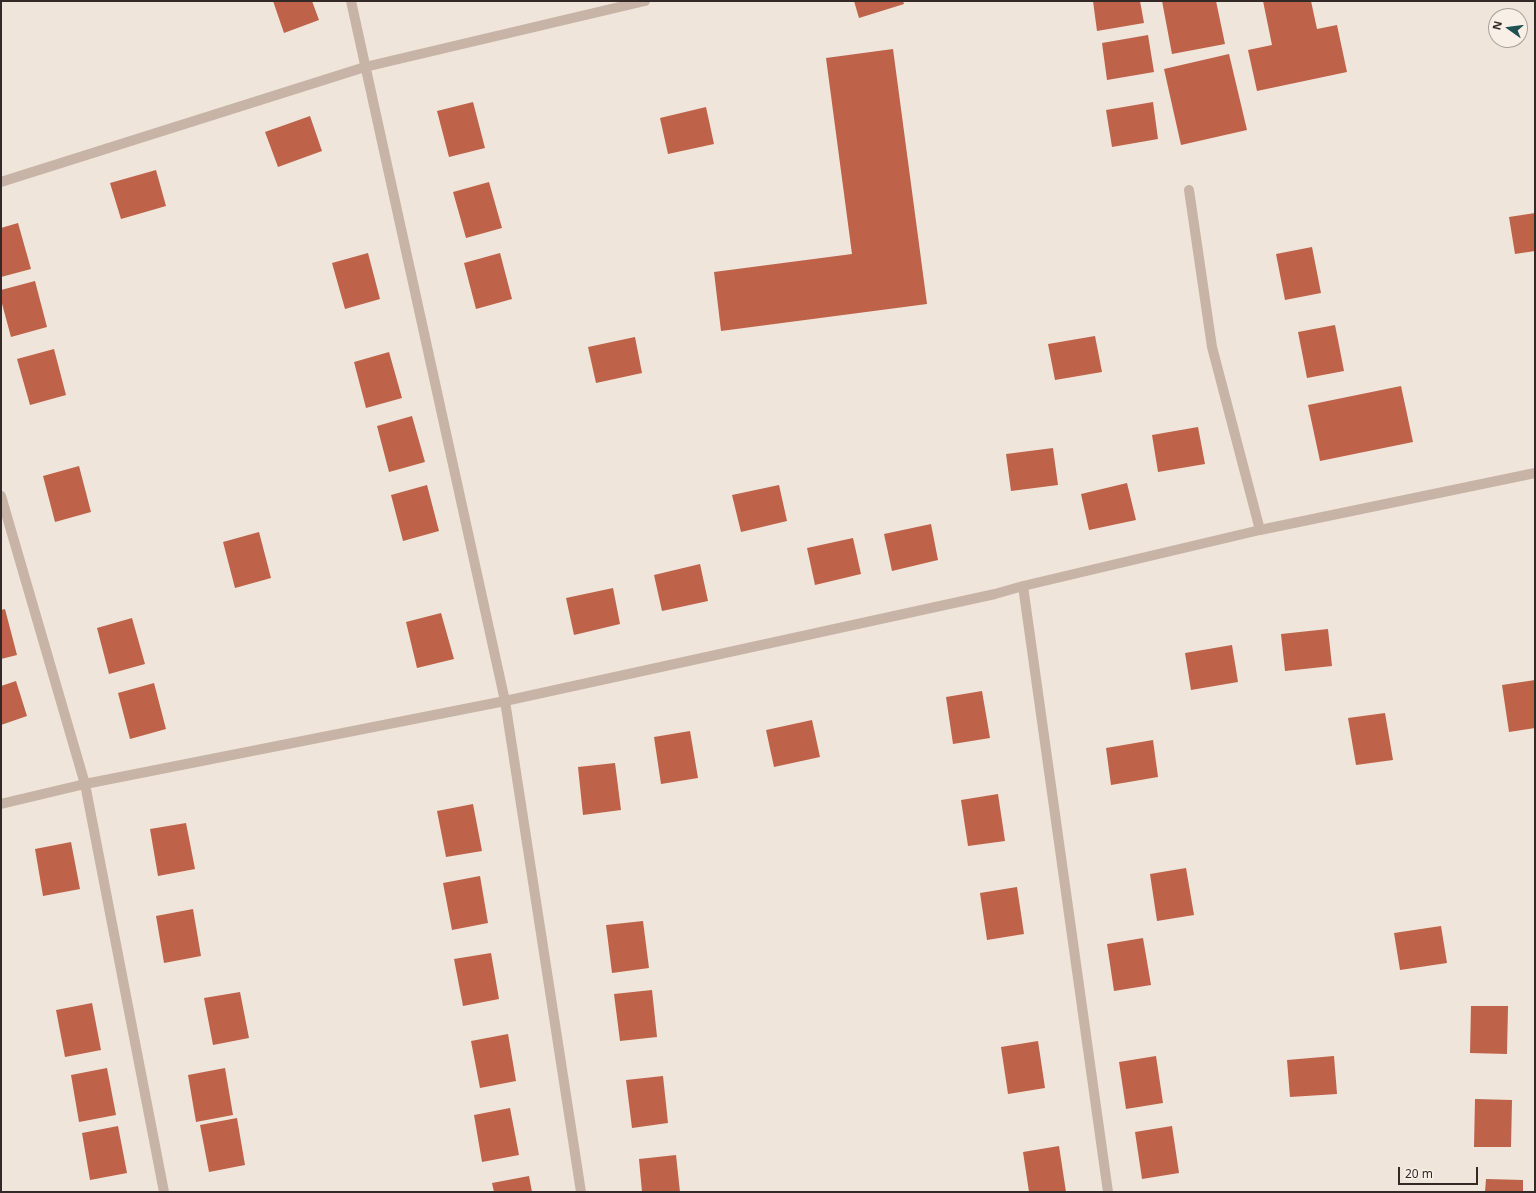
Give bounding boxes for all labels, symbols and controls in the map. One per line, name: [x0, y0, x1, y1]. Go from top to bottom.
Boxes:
north arrow: [1488, 8, 1528, 48]
text: N: [1488, 19, 1505, 31]
scale bar: [1400, 1159, 1480, 1185]
text: 20 m: [1405, 1165, 1433, 1182]

